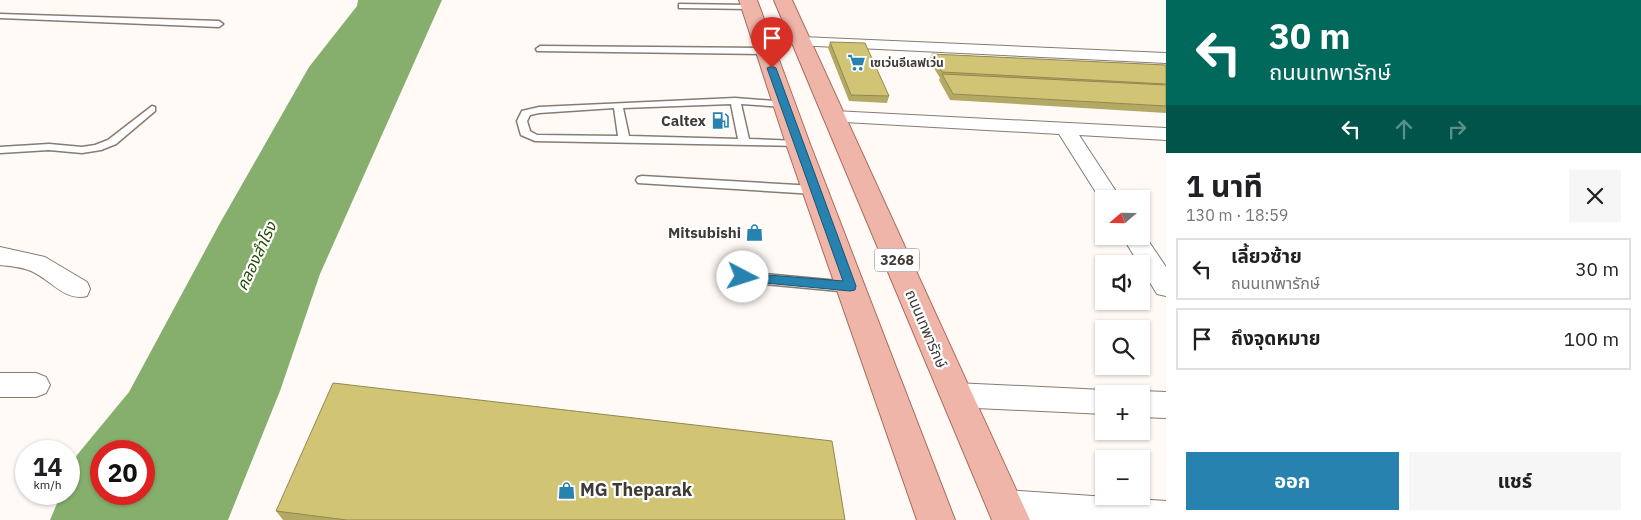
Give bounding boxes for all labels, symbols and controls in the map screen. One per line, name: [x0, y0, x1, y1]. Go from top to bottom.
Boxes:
text: 30 m: [1269, 13, 1351, 59]
pin: [751, 17, 793, 68]
icon: left: [1186, 20, 1251, 85]
icon: arrive: [758, 24, 786, 52]
supermarket icon: เซเว่นอีเลฟเว่น: [846, 53, 866, 73]
place label: เซเว่นอีเลฟเว่น: [870, 55, 944, 70]
text: ถนนเทพารักษ์: [1269, 57, 1391, 86]
place label: Caltex: [661, 111, 707, 130]
fuel station icon: Caltex: [710, 111, 730, 131]
icon: left: [1337, 115, 1365, 143]
icon: ahead: [1390, 115, 1418, 143]
icon: right: [1443, 115, 1471, 143]
text: 1 นาที: [1186, 166, 1263, 205]
button: close: [1569, 170, 1621, 222]
north arrow: [1095, 190, 1150, 245]
map controls: [1095, 190, 1150, 505]
text: 130 m · 18:59: [1186, 205, 1288, 225]
water label: คลองสำโรง: [231, 217, 281, 294]
place label: Mitsubishi: [668, 223, 741, 242]
shop icon: Mitsubishi: [745, 223, 765, 243]
text: เลี้ยวซ้าย: [1231, 244, 1302, 268]
road number: 3268: [874, 248, 920, 272]
position arrow: [716, 250, 768, 302]
button: sound: [1095, 255, 1150, 310]
icon: left: [1188, 255, 1216, 283]
text: 30 m: [1575, 257, 1619, 281]
text: ถนนเทพารักษ์: [1231, 273, 1320, 293]
street label: ถนนเทพารักษ์: [901, 287, 952, 371]
button: search: [1095, 320, 1150, 375]
icon: arrive: [1188, 325, 1216, 353]
text: ถึงจุดหมาย: [1231, 326, 1321, 350]
text: 100 m: [1564, 327, 1619, 351]
button: +: [1095, 385, 1150, 440]
speed limit sign: 20: [90, 440, 155, 505]
text: 14: [32, 450, 63, 483]
button: −: [1095, 450, 1150, 505]
button: ออก: [1186, 452, 1399, 510]
button: แชร์: [1409, 452, 1621, 510]
text: km/h: [33, 477, 62, 492]
place label: MG Theparak: [580, 478, 693, 501]
shop icon: MG Theparak: [556, 480, 576, 500]

